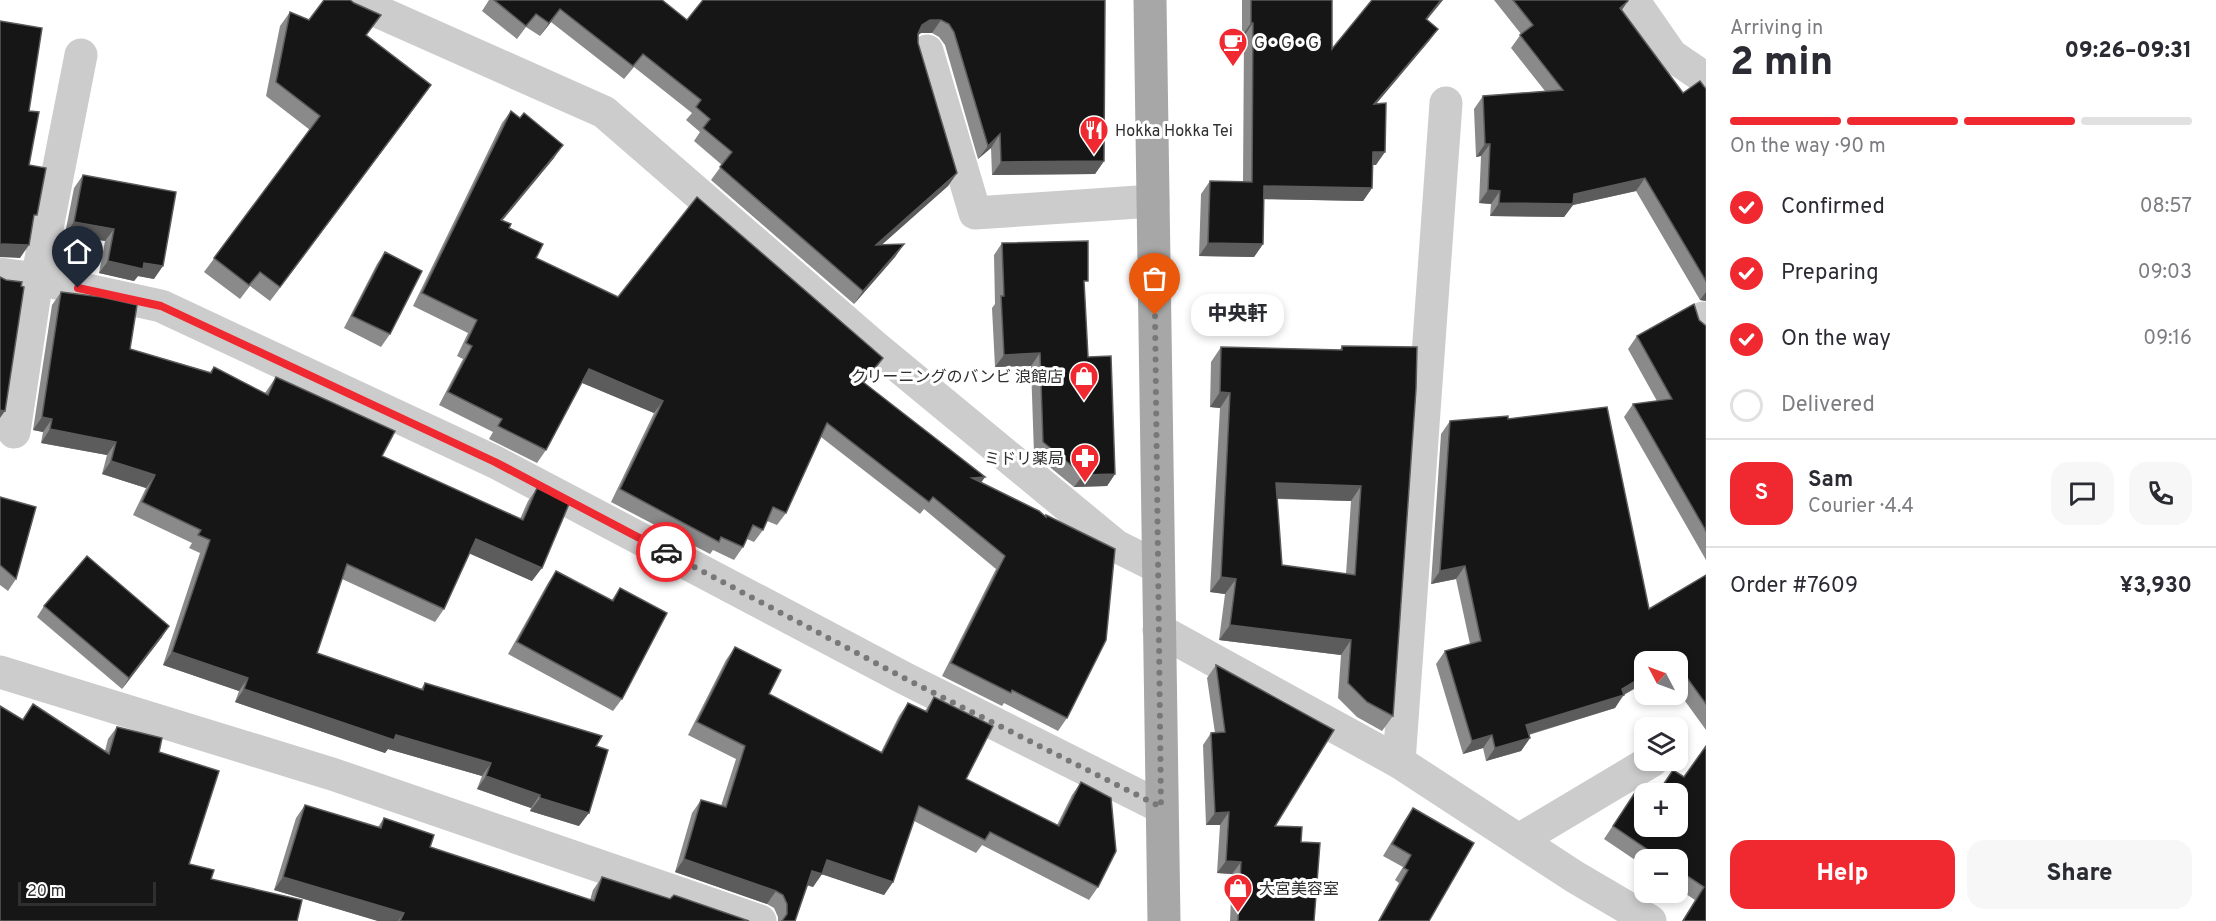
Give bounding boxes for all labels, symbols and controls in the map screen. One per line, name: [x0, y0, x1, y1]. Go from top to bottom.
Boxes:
text: Arriving in: [1730, 16, 1823, 42]
cafe icon: G・G・G: [1217, 26, 1249, 68]
place label: G・G・G: [1254, 34, 1319, 54]
text: 09:26–09:31: [2064, 38, 2192, 65]
text: 2 min: [1730, 40, 1833, 89]
restaurant icon: Hokka Hokka Tei: [1078, 114, 1110, 156]
place label: Hokka Hokka Tei: [1115, 122, 1233, 142]
text: On the way · 90 m: [1730, 134, 1886, 160]
icon: check: [1730, 191, 1763, 224]
text: Confirmed: [1781, 194, 1885, 221]
text: 08:57: [2140, 194, 2192, 220]
pin: [52, 226, 103, 288]
icon: home: [61, 235, 94, 268]
pin: [1129, 253, 1180, 315]
icon: check: [1730, 257, 1763, 290]
text: Preparing: [1781, 260, 1879, 287]
text: 09:03: [2138, 260, 2192, 286]
icon: bag: [1138, 262, 1171, 295]
callout: 中央軒: [1191, 294, 1284, 336]
text: 中央軒: [1208, 302, 1268, 328]
icon: check: [1730, 323, 1763, 356]
text: On the way: [1781, 326, 1891, 353]
text: 09:16: [2143, 326, 2192, 352]
shop icon: クリーニングのバンビ 浪館店: [1068, 360, 1100, 402]
place label: クリーニングのバンビ 浪館店: [850, 368, 1063, 388]
text: Delivered: [1781, 392, 1875, 419]
pharmacy icon: ミドリ薬局: [1069, 442, 1101, 484]
place label: ミドリ薬局: [984, 450, 1064, 470]
button: chat: [2051, 462, 2114, 525]
button: phone: [2129, 462, 2192, 525]
text: Sam: [1808, 467, 1853, 494]
text: S: [1755, 480, 1768, 507]
text: Courier · 4.4: [1808, 494, 1914, 520]
courier: [636, 522, 696, 582]
icon: car: [650, 536, 683, 569]
text: Order #7609: [1730, 573, 1858, 600]
text: ¥3,930: [2120, 573, 2192, 600]
north arrow: [1634, 651, 1688, 705]
map controls: [1634, 651, 1688, 903]
button: layers: [1634, 717, 1688, 771]
button: +: [1634, 783, 1688, 837]
button: Help: [1730, 840, 1955, 909]
button: Share: [1967, 840, 2192, 909]
button: −: [1634, 849, 1688, 903]
shop icon: 大宮美容室: [1222, 872, 1254, 914]
scale bar: [18, 879, 156, 906]
place label: 大宮美容室: [1259, 880, 1339, 900]
text: 20 m: [27, 882, 64, 902]

